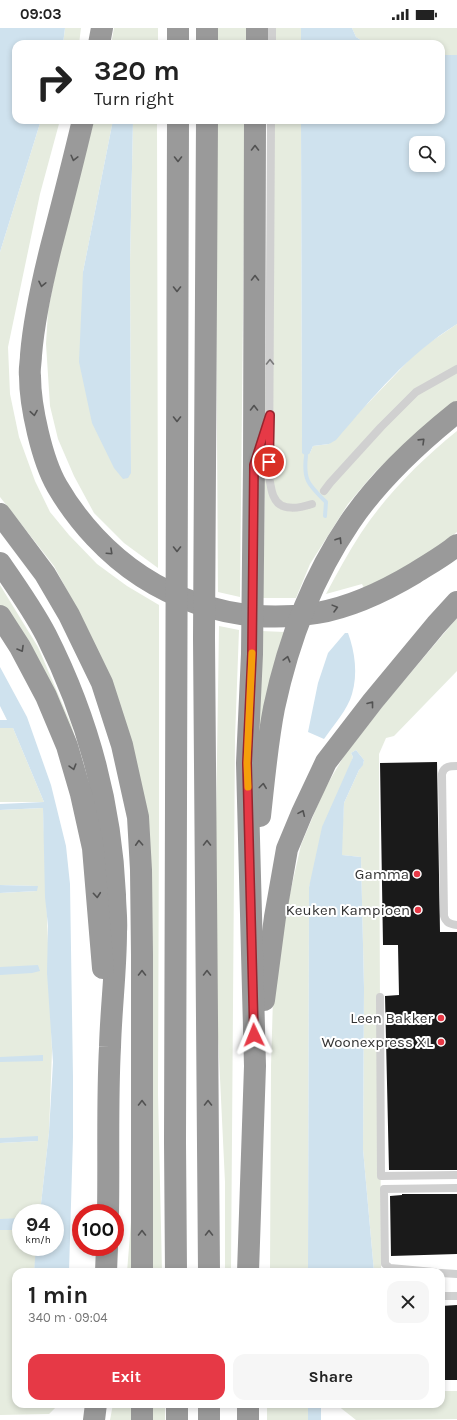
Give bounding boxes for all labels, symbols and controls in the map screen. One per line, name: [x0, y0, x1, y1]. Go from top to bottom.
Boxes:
text: 09:03: [20, 5, 62, 23]
text: 320 m: [94, 54, 180, 87]
icon: right: [28, 56, 80, 108]
text: Turn right: [94, 88, 174, 110]
map controls: [409, 136, 445, 172]
button: search: [409, 136, 445, 172]
one-way arrow: [251, 145, 259, 151]
one-way arrow: [70, 155, 78, 161]
one-way arrow: [174, 156, 182, 162]
one-way arrow: [250, 275, 259, 281]
one-way arrow: [39, 281, 47, 287]
one-way arrow: [173, 286, 181, 292]
one-way arrow: [266, 359, 274, 365]
one-way arrow: [250, 405, 258, 411]
one-way arrow: [29, 409, 38, 416]
one-way arrow: [173, 416, 181, 422]
one-way arrow: [417, 438, 425, 446]
pin: [252, 445, 286, 479]
icon: arrive: [258, 451, 280, 473]
one-way arrow: [334, 537, 342, 544]
one-way arrow: [173, 546, 181, 552]
one-way arrow: [105, 547, 113, 555]
one-way arrow: [331, 604, 338, 613]
one-way arrow: [16, 645, 23, 652]
one-way arrow: [282, 655, 291, 662]
one-way arrow: [366, 701, 373, 708]
one-way arrow: [68, 764, 77, 771]
one-way arrow: [258, 783, 267, 789]
one-way arrow: [297, 810, 305, 818]
one-way arrow: [135, 840, 144, 846]
one-way arrow: [203, 840, 211, 846]
place label: Gamma: [355, 865, 409, 883]
marker: Gamma: [412, 869, 422, 879]
one-way arrow: [92, 892, 101, 898]
place label: Keuken Kampioen: [286, 901, 410, 919]
marker: Keuken Kampioen: [413, 905, 423, 915]
one-way arrow: [138, 970, 146, 976]
one-way arrow: [203, 970, 211, 976]
place label: Leen Bakker: [350, 1009, 434, 1027]
marker: Leen Bakker: [436, 1013, 446, 1023]
position arrow: [233, 1014, 275, 1056]
place label: Woonexpress XL: [321, 1033, 433, 1051]
marker: Woonexpress XL: [436, 1037, 446, 1047]
one-way arrow: [138, 1100, 146, 1106]
one-way arrow: [204, 1100, 212, 1106]
speed limit sign: 100: [72, 1204, 124, 1256]
text: 94: [26, 1213, 50, 1236]
one-way arrow: [138, 1230, 146, 1236]
one-way arrow: [205, 1230, 213, 1236]
text: km/h: [25, 1234, 51, 1246]
text: 1 min: [28, 1281, 88, 1309]
button: close: [387, 1281, 429, 1323]
text: 340 m · 09:04: [28, 1310, 108, 1325]
button: Exit: [28, 1354, 225, 1400]
button: Share: [233, 1354, 429, 1400]

